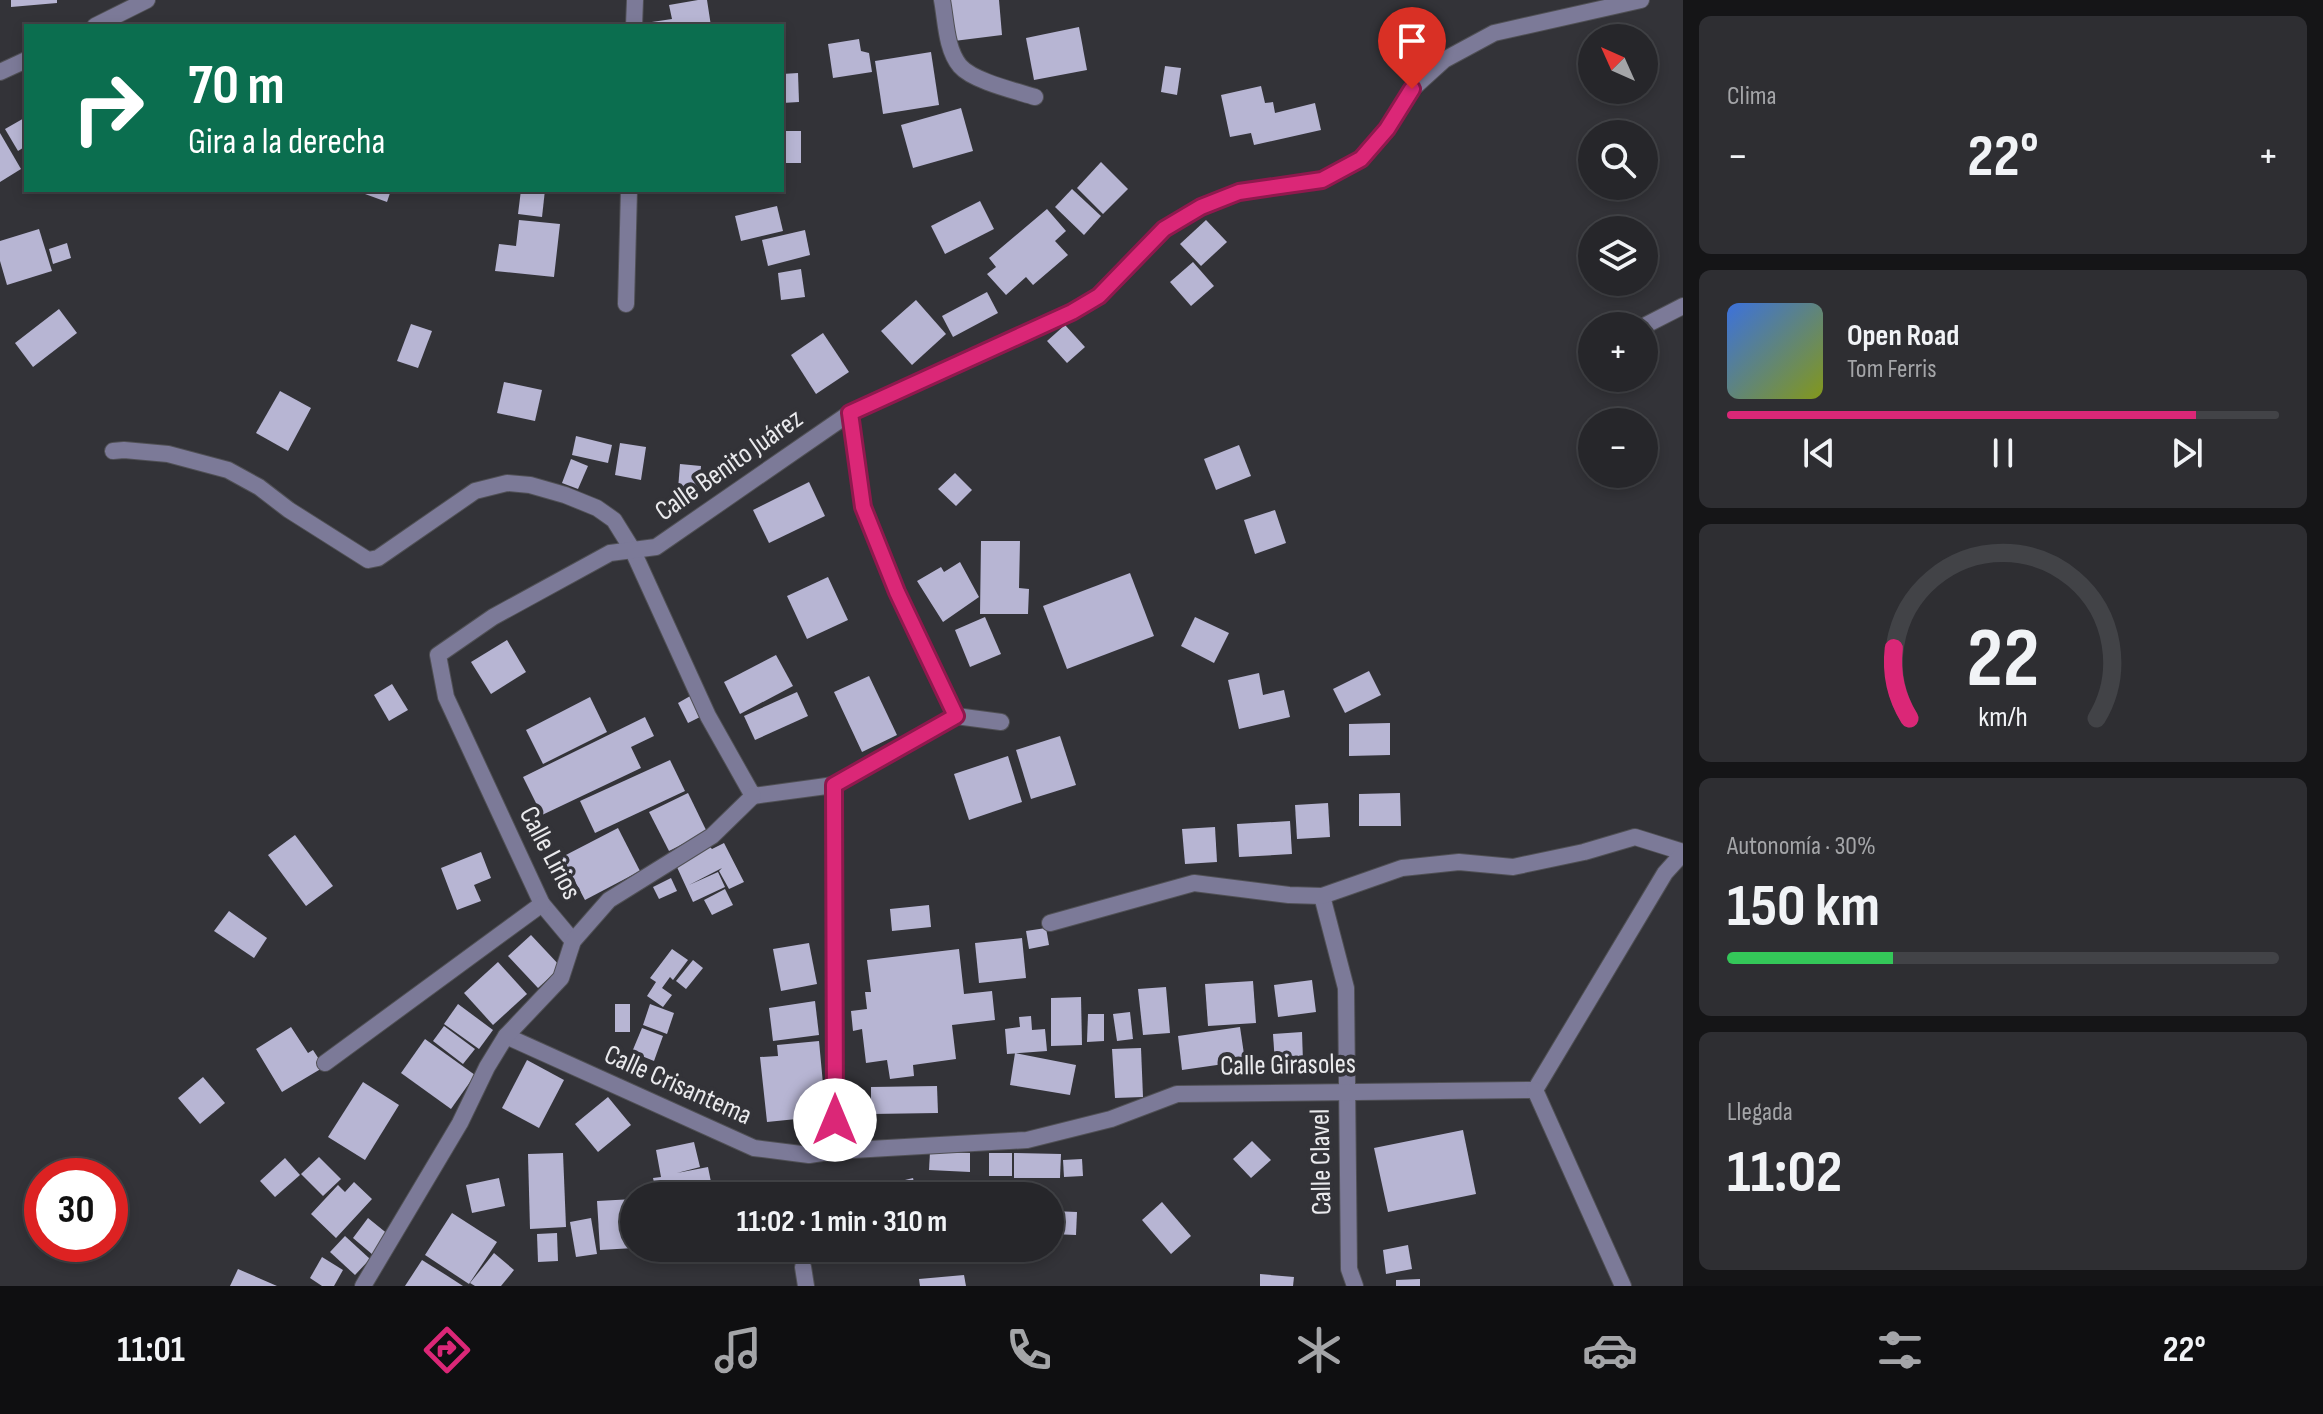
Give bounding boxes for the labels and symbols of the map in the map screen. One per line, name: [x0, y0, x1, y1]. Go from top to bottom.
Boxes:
pin: [1378, 7, 1446, 89]
north arrow: [1578, 24, 1658, 104]
street label: Calle Benito Juárez: [649, 402, 809, 528]
street label: Calle Lirios: [512, 801, 588, 905]
street label: Calle Crisantema: [599, 1038, 757, 1132]
street label: Calle Girasoles: [1220, 1047, 1356, 1083]
position arrow: [793, 1078, 877, 1162]
street label: Calle Clavel: [1304, 1108, 1338, 1216]
speed limit sign: 30: [24, 1158, 128, 1262]

